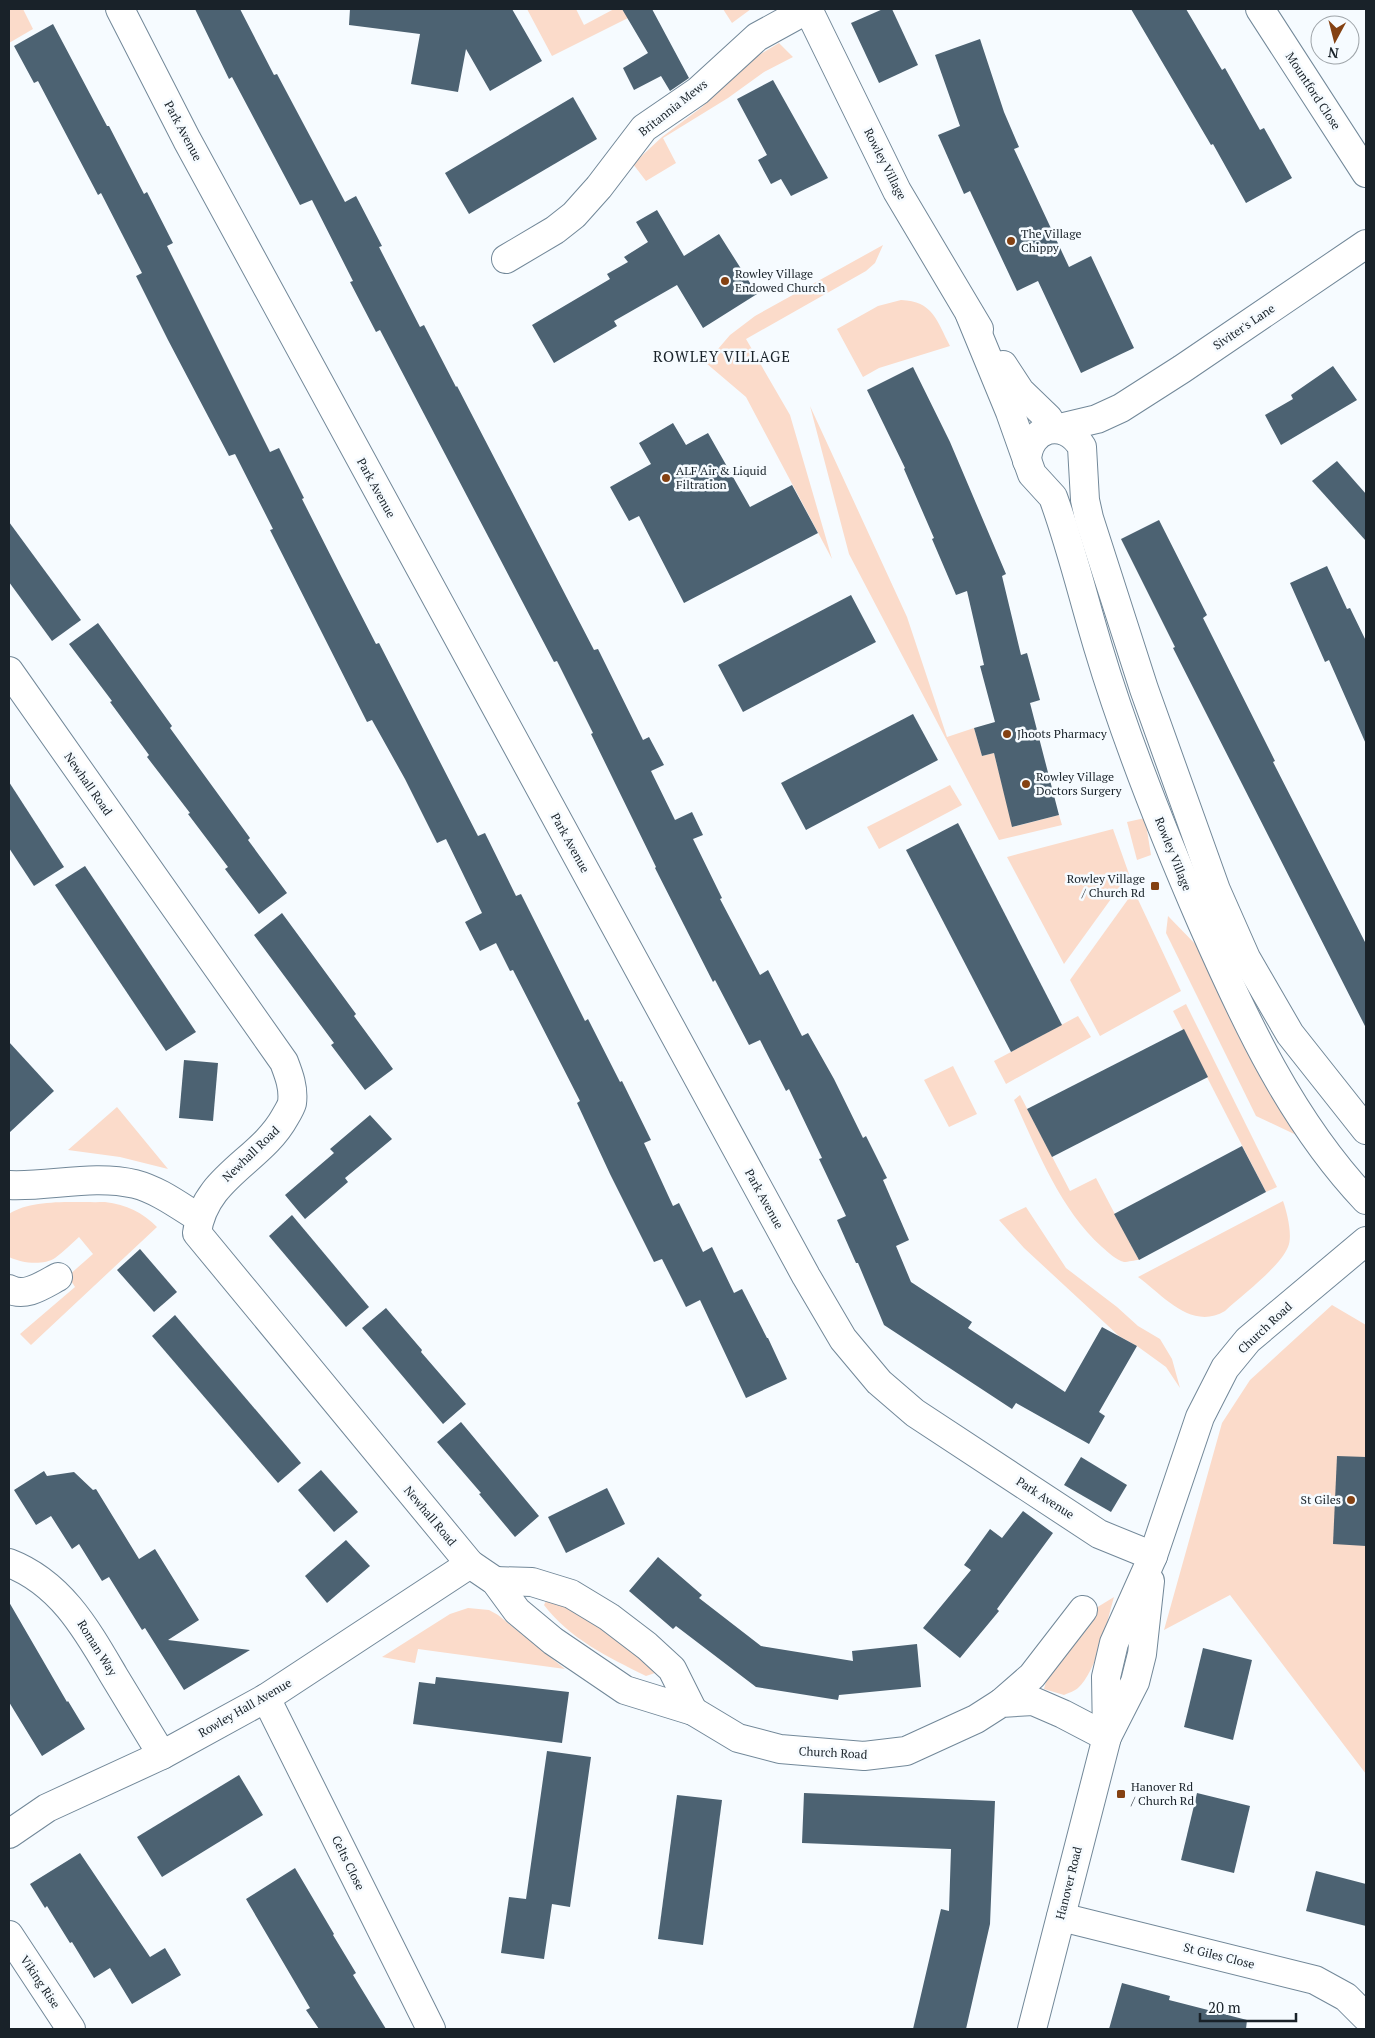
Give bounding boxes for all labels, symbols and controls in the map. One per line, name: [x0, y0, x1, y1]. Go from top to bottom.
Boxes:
north arrow: [1310, 15, 1360, 65]
text: N: [1327, 43, 1340, 63]
street label: Mountford Close: [1283, 49, 1344, 132]
street label: Britannia Mews: [635, 76, 710, 139]
street label: Park Avenue: [161, 98, 206, 163]
street label: Rowley Village: [861, 126, 910, 202]
place label: The Village Chippy: [1021, 226, 1082, 255]
marker: The Village Chippy: [1005, 235, 1017, 247]
place label: Rowley Village Endowed Church: [735, 266, 825, 295]
marker: Rowley Village Endowed Church: [719, 275, 731, 287]
street label: Siviter's Lane: [1210, 300, 1277, 353]
district label: ROWLEY VILLAGE: [653, 346, 791, 366]
street label: Park Avenue: [354, 455, 399, 520]
place label: ALF Air & Liquid Filtration: [676, 463, 767, 492]
marker: ALF Air & Liquid Filtration: [660, 472, 672, 484]
place label: Jhoots Pharmacy: [1017, 726, 1108, 741]
marker: Jhoots Pharmacy: [1001, 728, 1013, 740]
street label: Newhall Road: [61, 749, 116, 818]
place label: Rowley Village Doctors Surgery: [1036, 769, 1123, 798]
marker: Rowley Village Doctors Surgery: [1020, 778, 1032, 790]
street label: Park Avenue: [548, 810, 593, 875]
street label: Rowley Village: [1152, 815, 1195, 893]
place label: Rowley Village / Church Rd: [1067, 871, 1145, 900]
marker: Rowley Village / Church Rd: [1149, 880, 1161, 892]
street label: Newhall Road: [219, 1122, 283, 1185]
street label: Park Avenue: [742, 1166, 787, 1231]
street label: Church Road: [1234, 1299, 1295, 1357]
street label: Park Avenue: [1014, 1473, 1077, 1522]
street label: Newhall Road: [401, 1483, 460, 1549]
place label: St Giles: [1300, 1492, 1341, 1507]
marker: St Giles: [1345, 1494, 1357, 1506]
street label: Roman Way: [74, 1617, 121, 1679]
street label: Rowley Hall Avenue: [196, 1675, 294, 1740]
street label: Church Road: [798, 1743, 868, 1762]
place label: Hanover Rd / Church Rd: [1130, 1779, 1195, 1808]
marker: Hanover Rd / Church Rd: [1115, 1788, 1127, 1800]
street label: Celts Close: [329, 1833, 368, 1893]
street label: Hanover Road: [1052, 1845, 1085, 1921]
street label: St Giles Close: [1182, 1939, 1256, 1972]
street label: Viking Rise: [17, 1952, 64, 2011]
scale bar: [1200, 1990, 1296, 2022]
text: 20 m: [1208, 1997, 1241, 2017]

